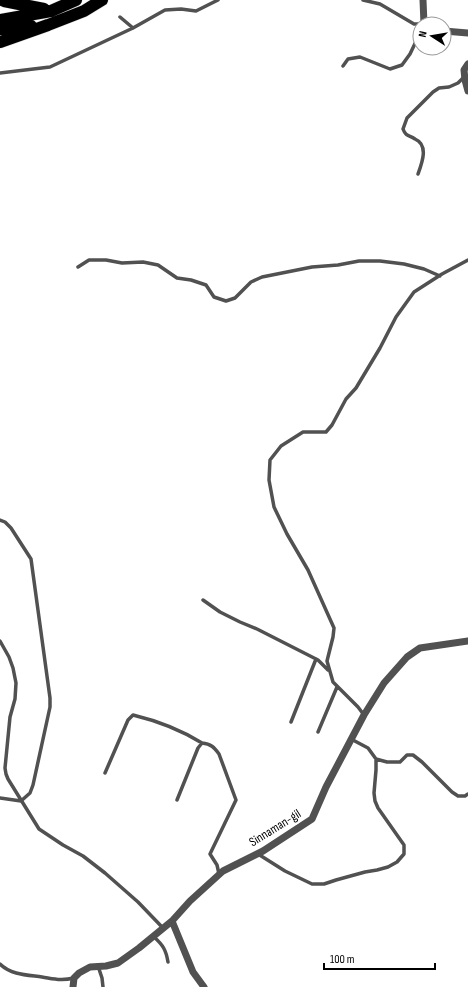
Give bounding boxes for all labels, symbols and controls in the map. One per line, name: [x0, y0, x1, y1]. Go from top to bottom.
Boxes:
north arrow: [412, 16, 452, 56]
text: N: [416, 30, 430, 38]
street label: Sinnaman-gil: [246, 806, 304, 850]
scale bar: [324, 945, 435, 971]
text: 100 m: [330, 952, 355, 967]

